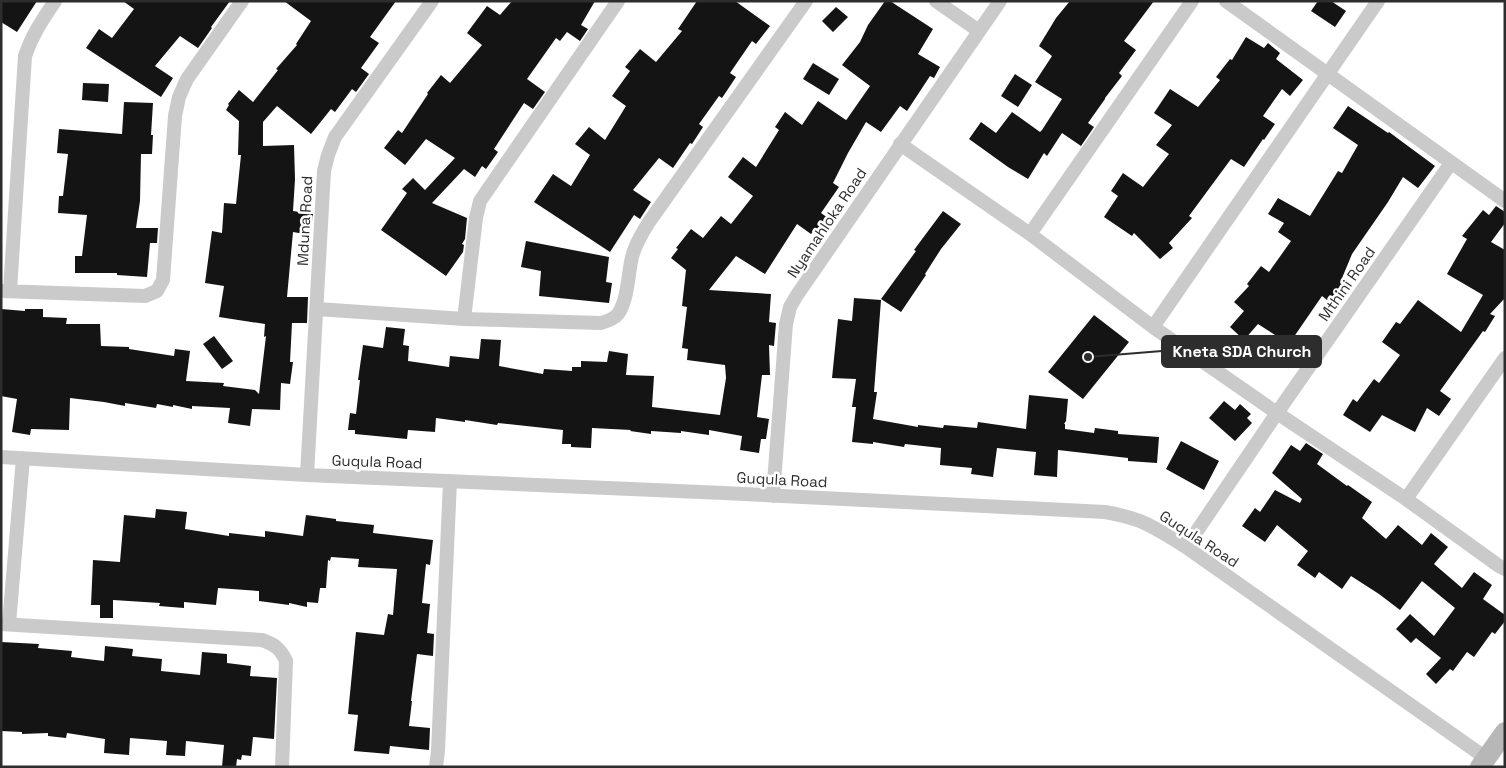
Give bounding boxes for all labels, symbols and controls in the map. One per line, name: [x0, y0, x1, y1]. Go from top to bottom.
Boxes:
street label: Nyamahloka Road: [783, 164, 870, 281]
street label: Mduna Road: [293, 175, 316, 267]
street label: Mthini Road: [1314, 243, 1379, 325]
callout: Kneta SDA Church: [1162, 336, 1321, 367]
text: Kneta SDA Church: [1173, 341, 1311, 362]
street label: Guqula Road: [331, 450, 423, 473]
street label: Guqula Road: [736, 468, 828, 491]
street label: Guqula Road: [1156, 506, 1243, 571]

